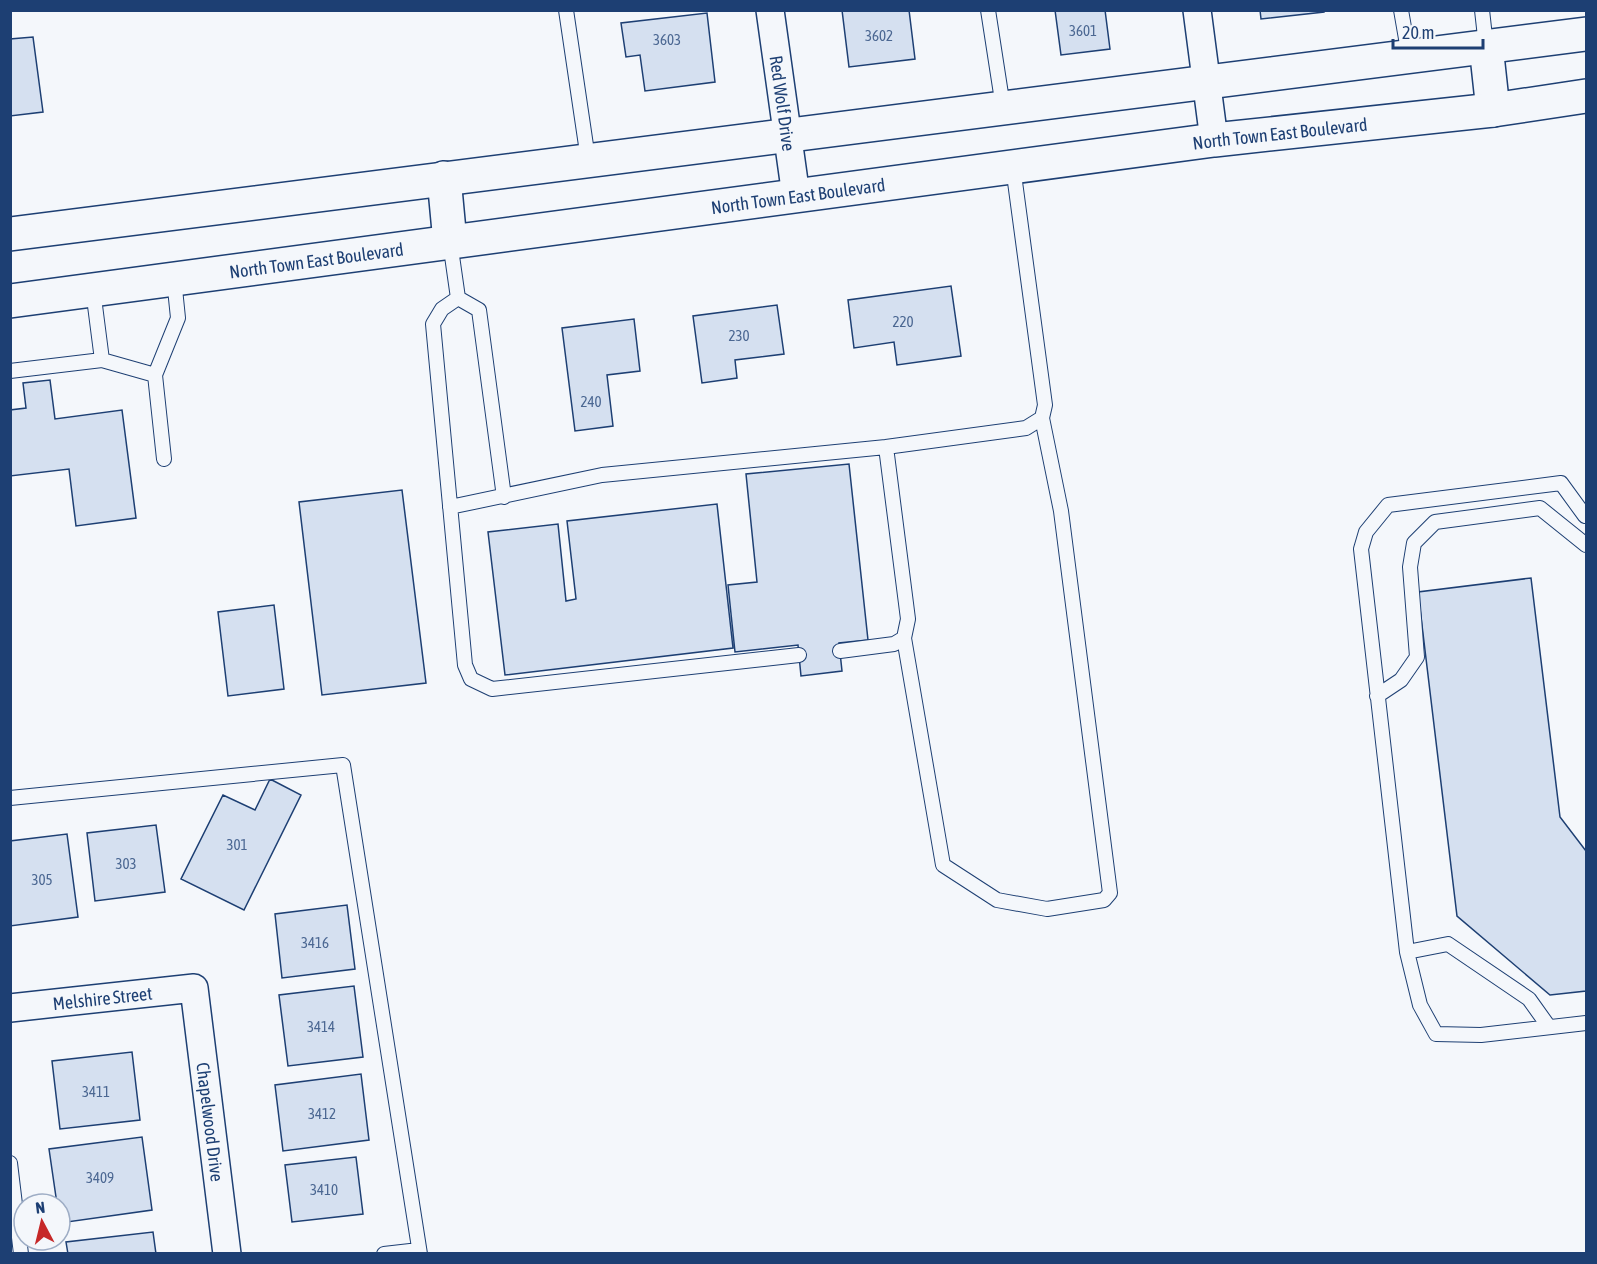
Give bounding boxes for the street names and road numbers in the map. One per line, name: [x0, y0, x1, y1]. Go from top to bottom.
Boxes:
street label: Red Wolf Drive: [766, 54, 800, 152]
street label: North Town East Boulevard: [1191, 113, 1368, 153]
street label: North Town East Boulevard: [710, 174, 886, 218]
street label: North Town East Boulevard: [228, 238, 405, 282]
street label: Melshire Street: [52, 982, 153, 1014]
street label: Chapelwood Drive: [193, 1061, 228, 1183]

